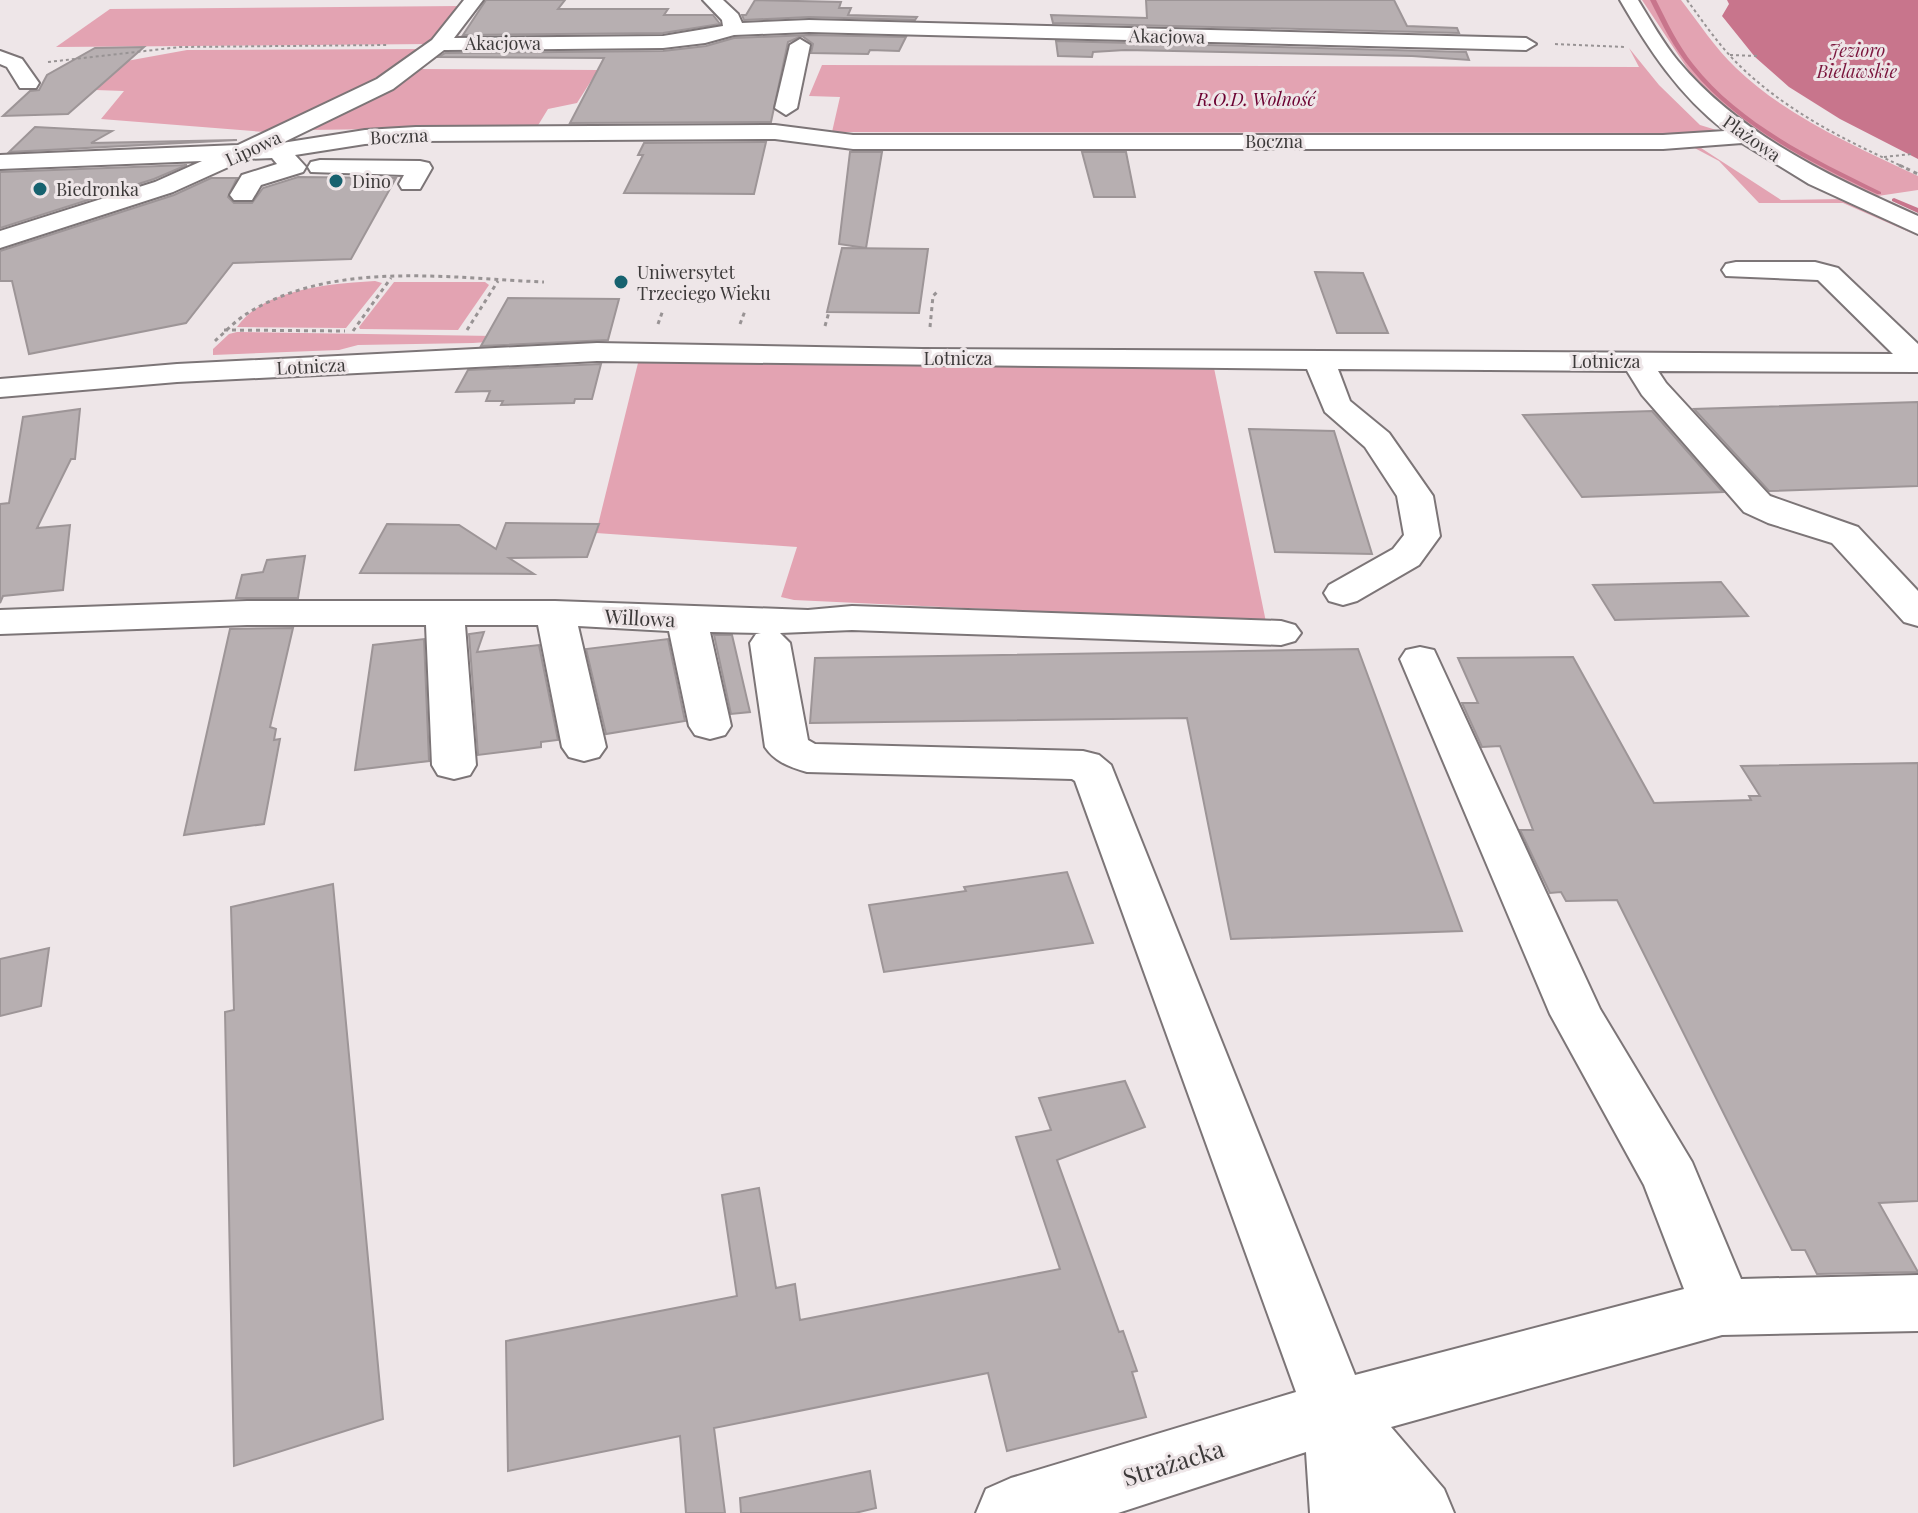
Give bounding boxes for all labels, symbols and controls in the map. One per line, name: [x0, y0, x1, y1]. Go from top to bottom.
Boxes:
street label: Akacjowa: [1128, 23, 1205, 49]
street label: Akacjowa: [464, 31, 541, 55]
water label: Jezioro Bielawskie: [1816, 38, 1898, 83]
park label: R.O.D. Wolność: [1196, 87, 1317, 111]
street label: Plażowa: [1718, 109, 1786, 167]
street label: Boczna: [369, 122, 429, 150]
street label: Lipowa: [221, 125, 285, 171]
street label: Boczna: [1245, 129, 1303, 153]
place label: Dino: [352, 169, 391, 193]
marker: Dino: [327, 172, 345, 190]
place label: Biedronka: [56, 177, 139, 201]
marker: Biedronka: [31, 180, 49, 198]
place label: Uniwersytet Trzeciego Wieku: [637, 260, 771, 305]
marker: Uniwersytet Trzeciego Wieku: [612, 273, 630, 291]
street label: Lotnicza: [923, 346, 993, 370]
street label: Lotnicza: [1571, 349, 1641, 373]
street label: Lotnicza: [276, 352, 346, 380]
street label: Willowa: [603, 602, 676, 632]
street label: Strażacka: [1119, 1431, 1227, 1493]

